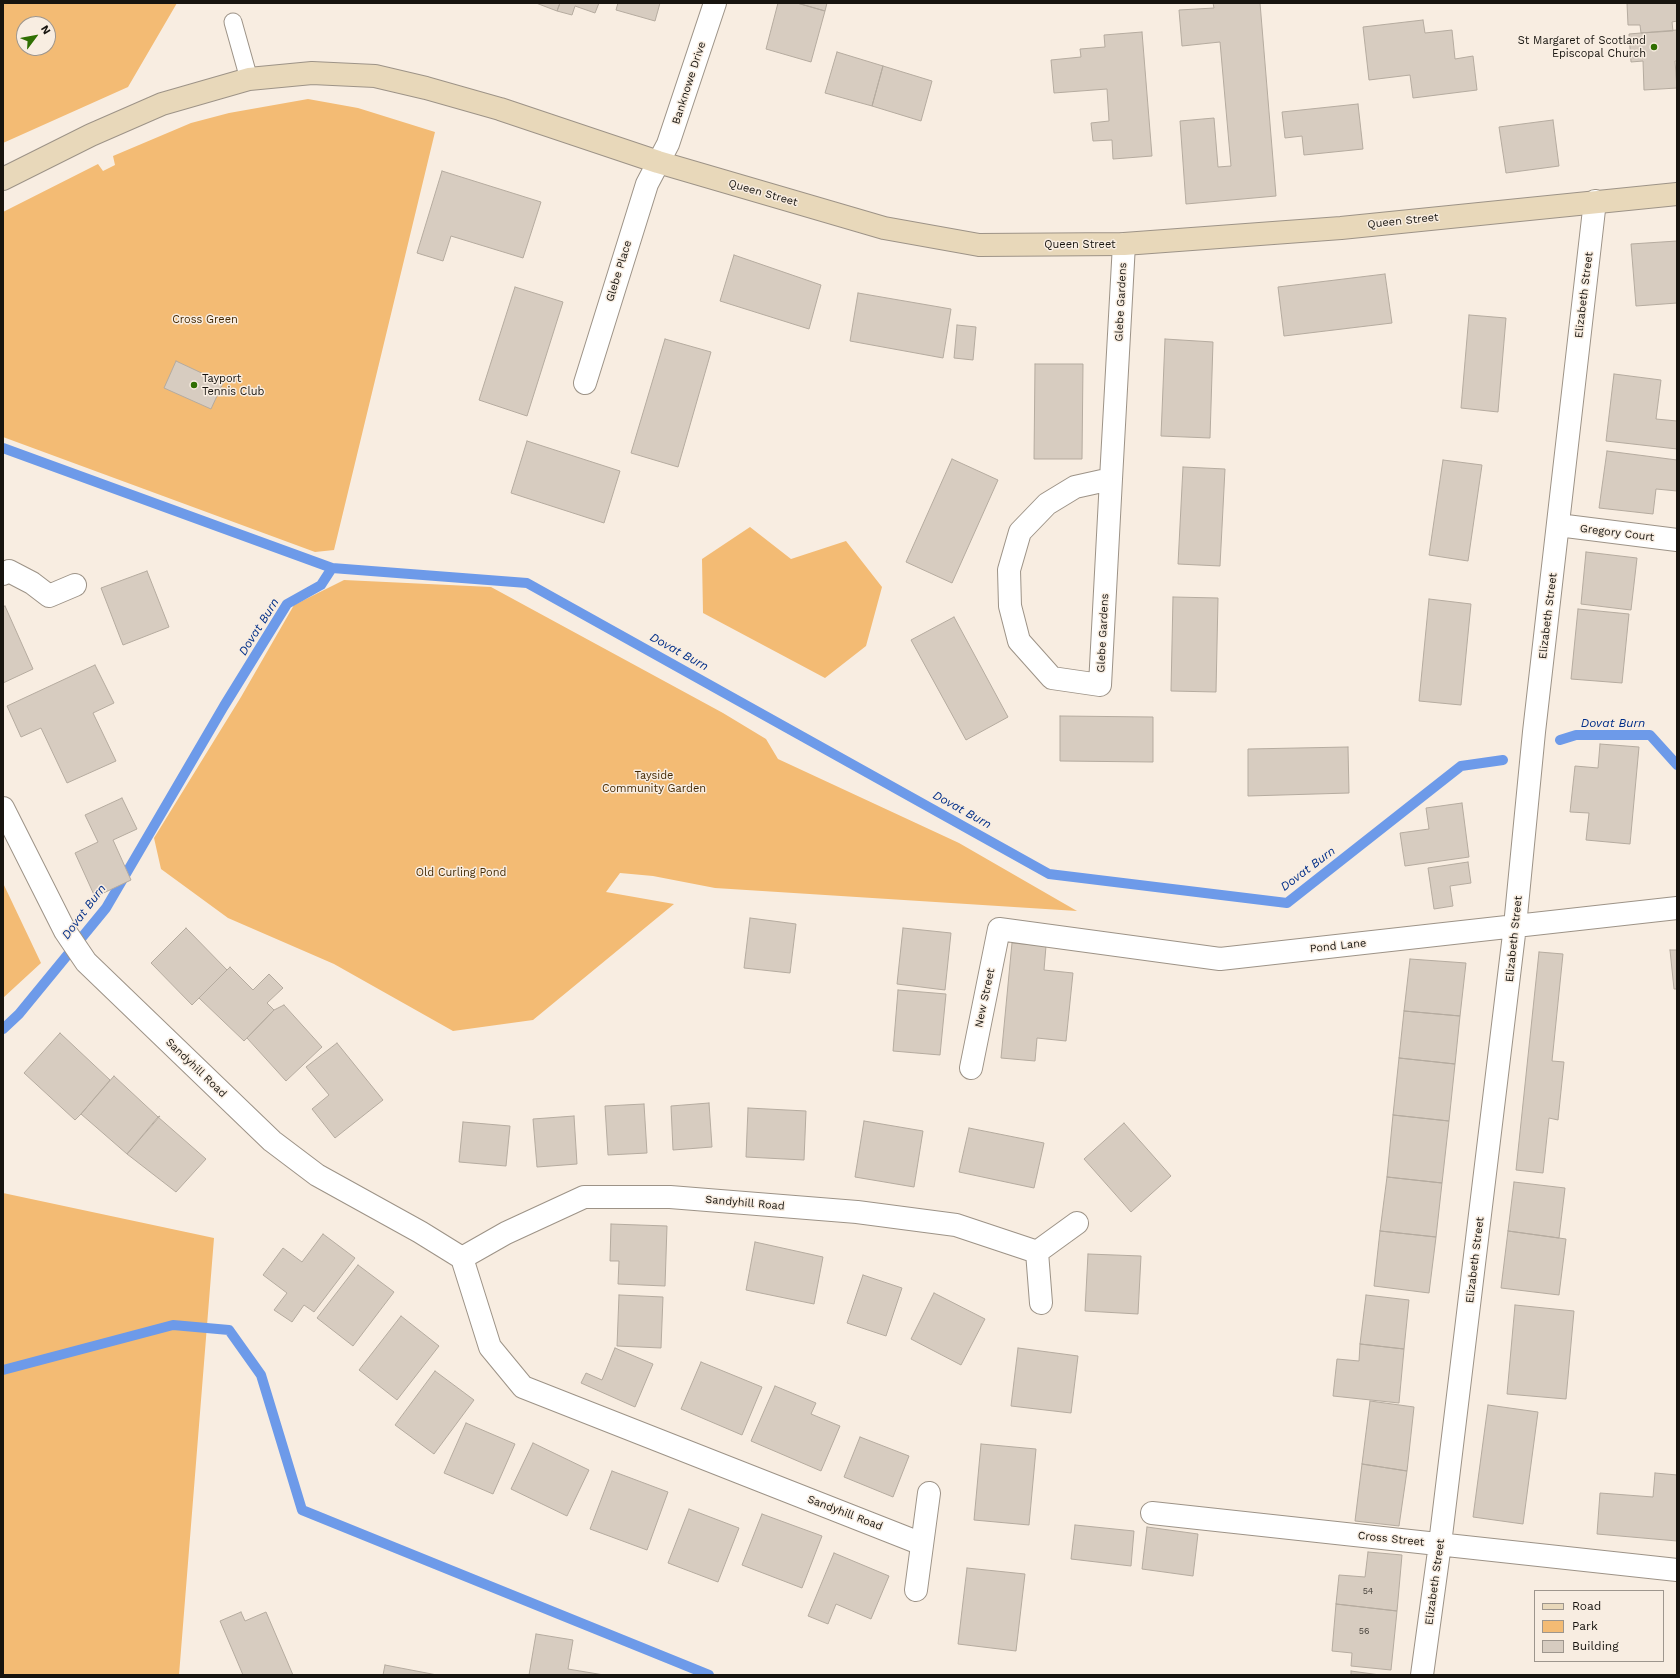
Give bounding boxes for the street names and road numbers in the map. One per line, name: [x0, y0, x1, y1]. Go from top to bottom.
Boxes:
street label: Banknowe Drive: [669, 40, 709, 126]
street label: Queen Street: [727, 177, 799, 209]
street label: Queen Street: [1367, 211, 1439, 231]
street label: Queen Street: [1044, 238, 1116, 252]
street label: Glebe Place: [603, 239, 635, 303]
street label: Elizabeth Street: [1572, 251, 1596, 339]
street label: Glebe Gardens: [1112, 262, 1130, 342]
street label: Gregory Court: [1579, 522, 1655, 544]
street label: Elizabeth Street: [1536, 572, 1560, 660]
street label: Glebe Gardens: [1094, 593, 1112, 673]
street label: Elizabeth Street: [1503, 895, 1525, 983]
street label: Pond Lane: [1309, 936, 1367, 956]
street label: New Street: [972, 967, 998, 1029]
street label: Sandyhill Road: [163, 1036, 229, 1100]
street label: Sandyhill Road: [705, 1193, 785, 1213]
street label: Elizabeth Street: [1463, 1216, 1487, 1304]
street label: Sandyhill Road: [805, 1493, 885, 1533]
street label: Cross Street: [1357, 1529, 1425, 1549]
street label: Elizabeth Street: [1422, 1538, 1448, 1626]

